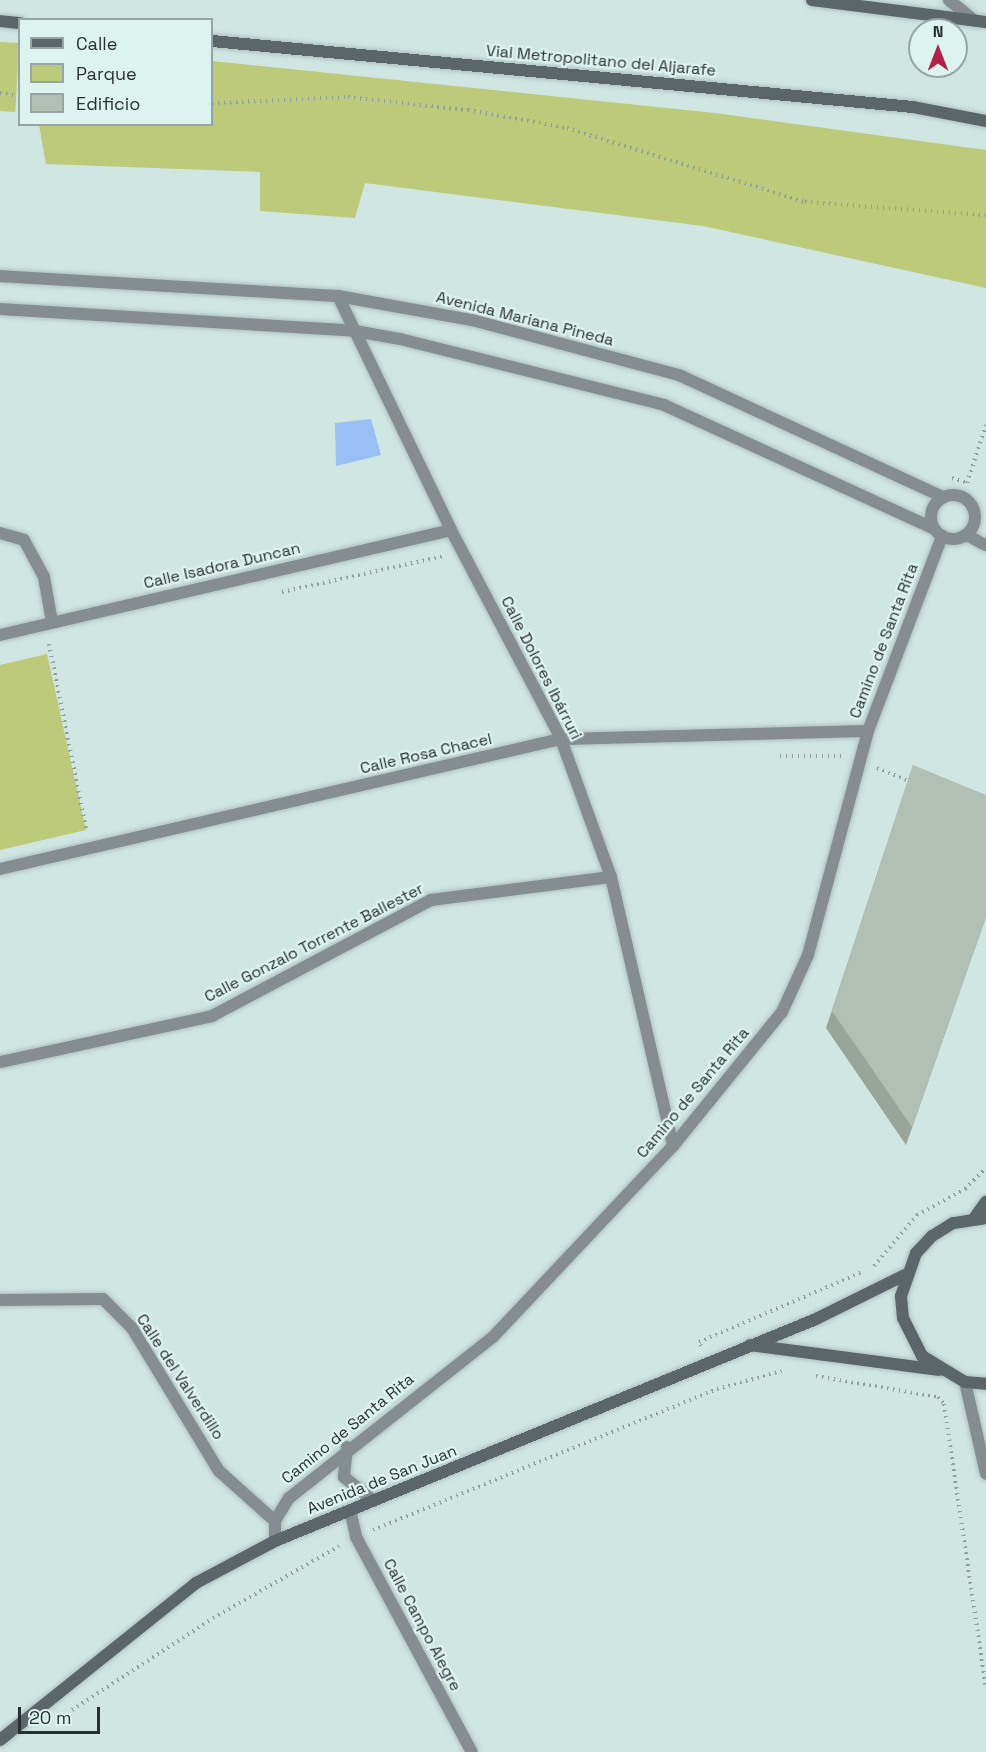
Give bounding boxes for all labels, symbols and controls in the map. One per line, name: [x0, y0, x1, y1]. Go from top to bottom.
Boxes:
legend: [18, 18, 213, 126]
north arrow: [908, 18, 968, 78]
text: N: [933, 21, 943, 42]
text: Calle: [76, 32, 117, 55]
street label: Vial Metropolitano del Aljarafe: [485, 41, 717, 81]
text: Parque: [76, 62, 137, 85]
text: Edificio: [76, 92, 140, 115]
street label: Avenida Mariana Pineda: [434, 288, 616, 350]
street label: Calle Isadora Duncan: [142, 539, 302, 593]
street label: Camino de Santa Rita: [846, 561, 922, 721]
street label: Calle Dolores Ibárruri: [497, 593, 585, 743]
street label: Calle Rosa Chacel: [358, 730, 494, 778]
street label: Calle Gonzalo Torrente Ballester: [201, 879, 427, 1007]
street label: Camino de Santa Rita: [633, 1024, 753, 1162]
street label: Calle del Valverdillo: [132, 1310, 228, 1444]
street label: Camino de Santa Rita: [278, 1370, 418, 1488]
street label: Avenida de San Juan: [304, 1441, 460, 1519]
street label: Calle Campo Alegre: [379, 1555, 465, 1695]
scale bar: [21, 1695, 104, 1733]
text: 20 m: [29, 1706, 72, 1729]

